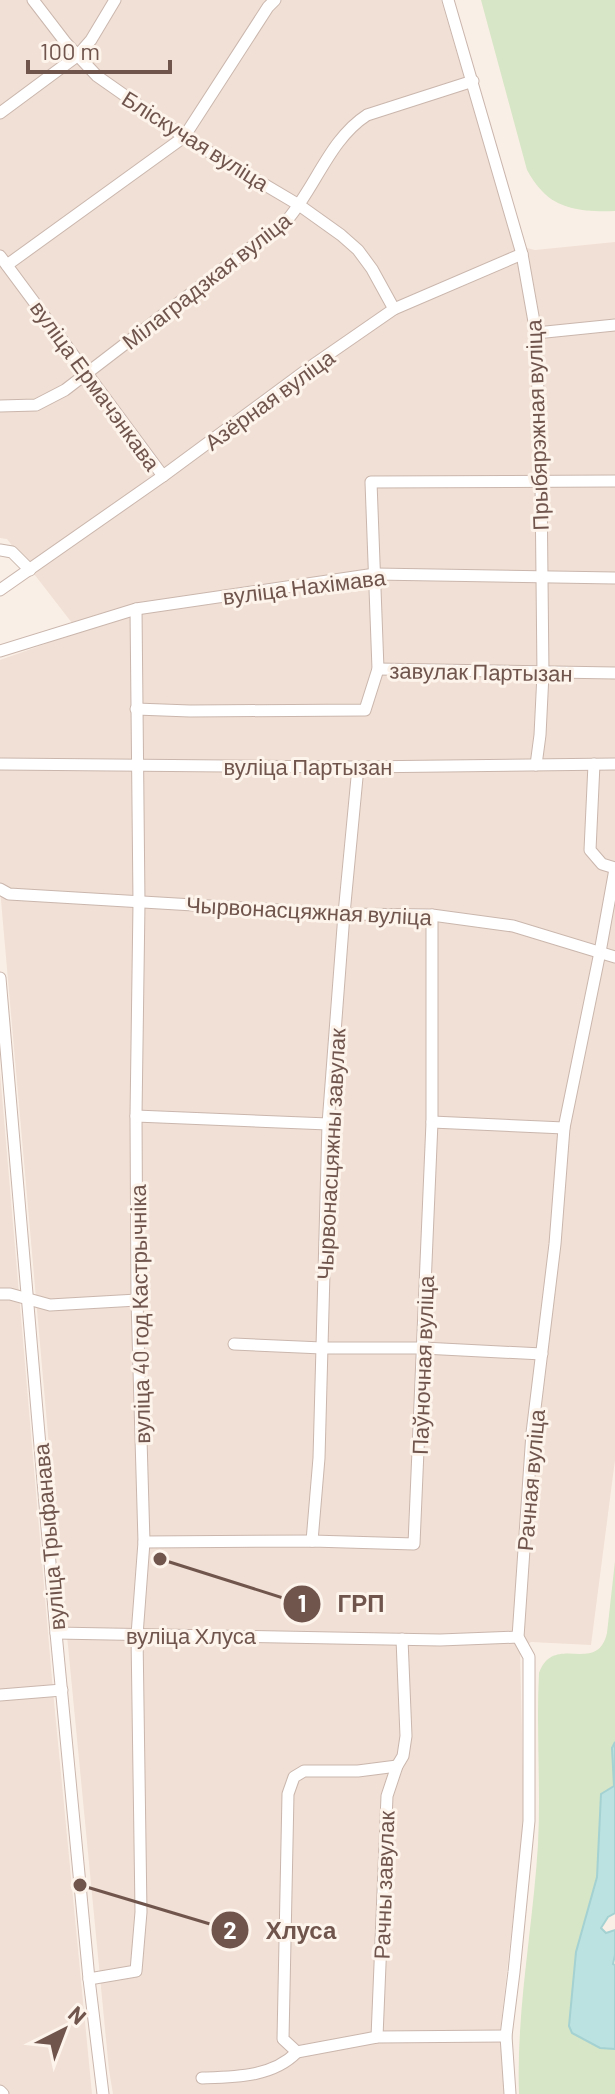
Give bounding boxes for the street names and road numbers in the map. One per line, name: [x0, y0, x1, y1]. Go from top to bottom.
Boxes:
street label: Бліскучая вуліца: [117, 84, 275, 197]
street label: Мілаградзкая вуліца: [117, 206, 297, 355]
street label: вуліца Ермачэнкава: [25, 295, 167, 476]
street label: Прыбярэжная вуліца: [519, 318, 554, 531]
street label: Азёрная вуліца: [199, 343, 340, 456]
street label: вуліца Нахімава: [221, 563, 388, 610]
street label: завулак Партызан: [389, 656, 573, 687]
street label: вуліца Партызан: [224, 753, 392, 780]
street label: Чырвонасцяжная вуліца: [185, 891, 433, 930]
street label: Чырвонасцяжны завулак: [310, 1027, 351, 1281]
street label: вуліца 40 год Кастрычніка: [124, 1183, 155, 1444]
street label: Паўночная вуліца: [406, 1274, 439, 1455]
street label: Рачная вуліца: [511, 1407, 550, 1552]
street label: вуліца Трыфанава: [27, 1442, 70, 1631]
street label: вуліца Хлуса: [126, 1622, 257, 1649]
street label: Рачны завулак: [367, 1810, 400, 1960]

